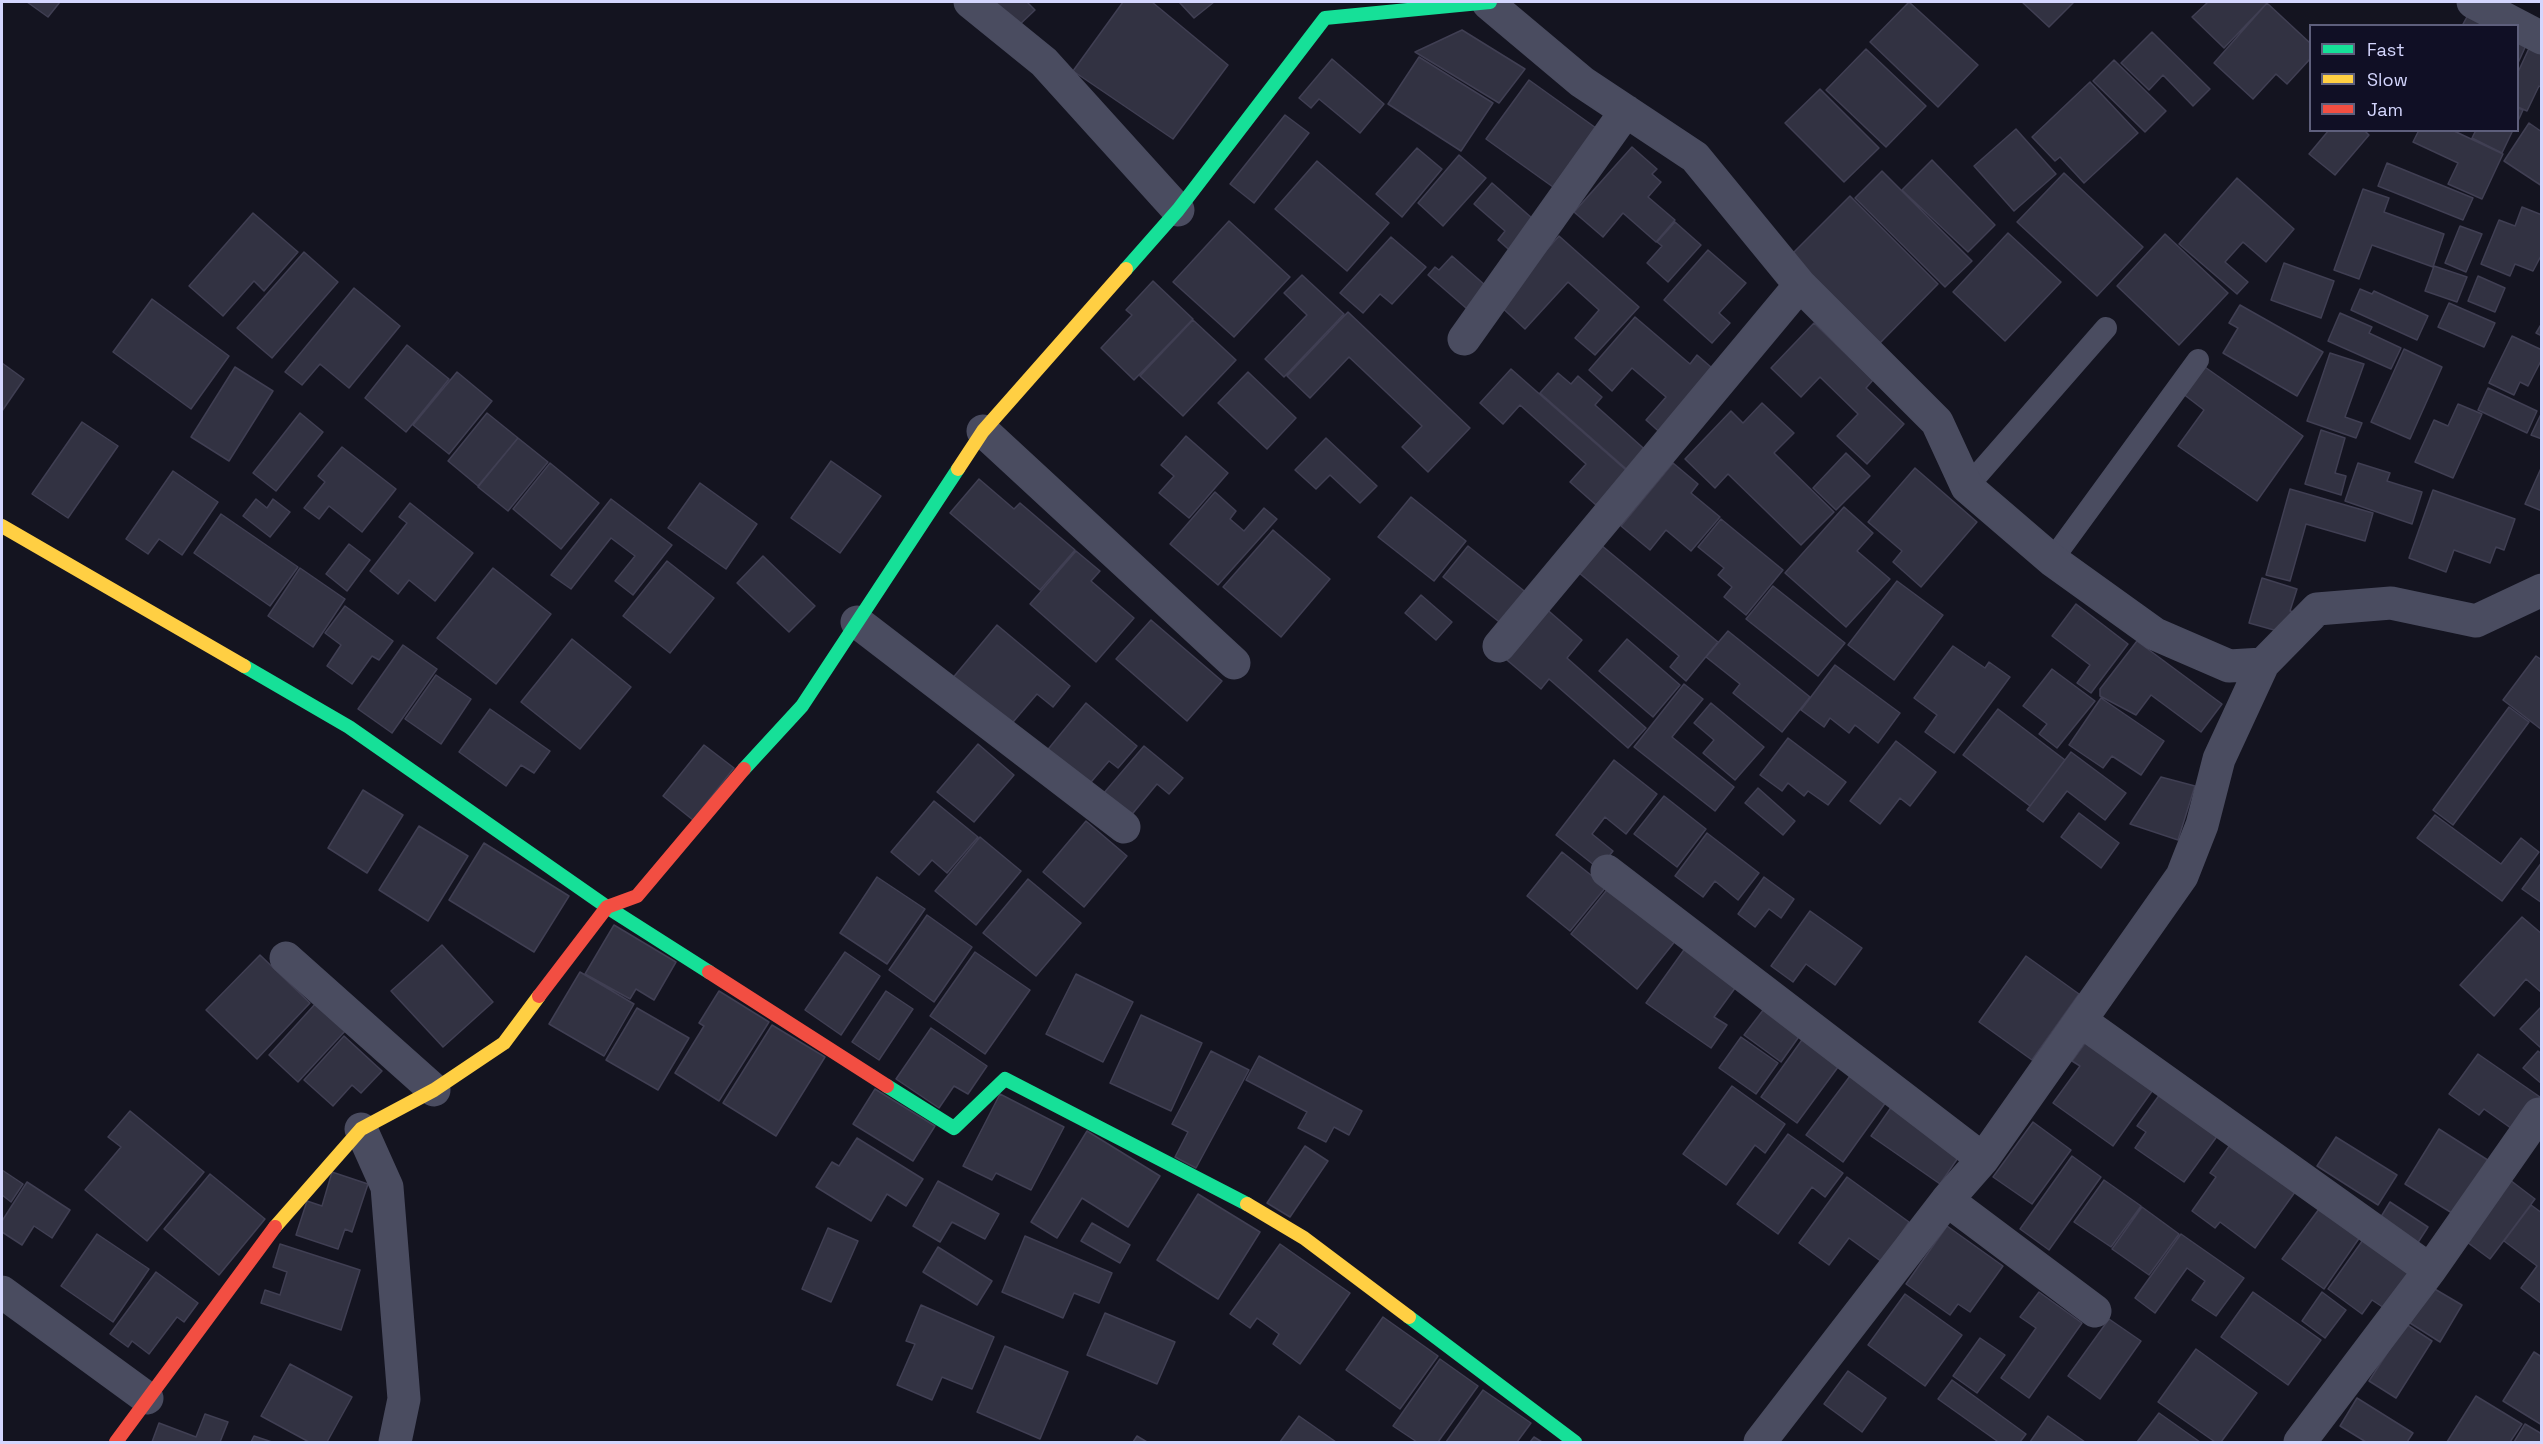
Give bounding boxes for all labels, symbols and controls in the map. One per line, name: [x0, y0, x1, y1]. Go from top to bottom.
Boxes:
legend: [2309, 24, 2519, 132]
text: Fast: [2367, 38, 2404, 61]
text: Slow: [2367, 68, 2408, 91]
text: Jam: [2367, 98, 2403, 121]

